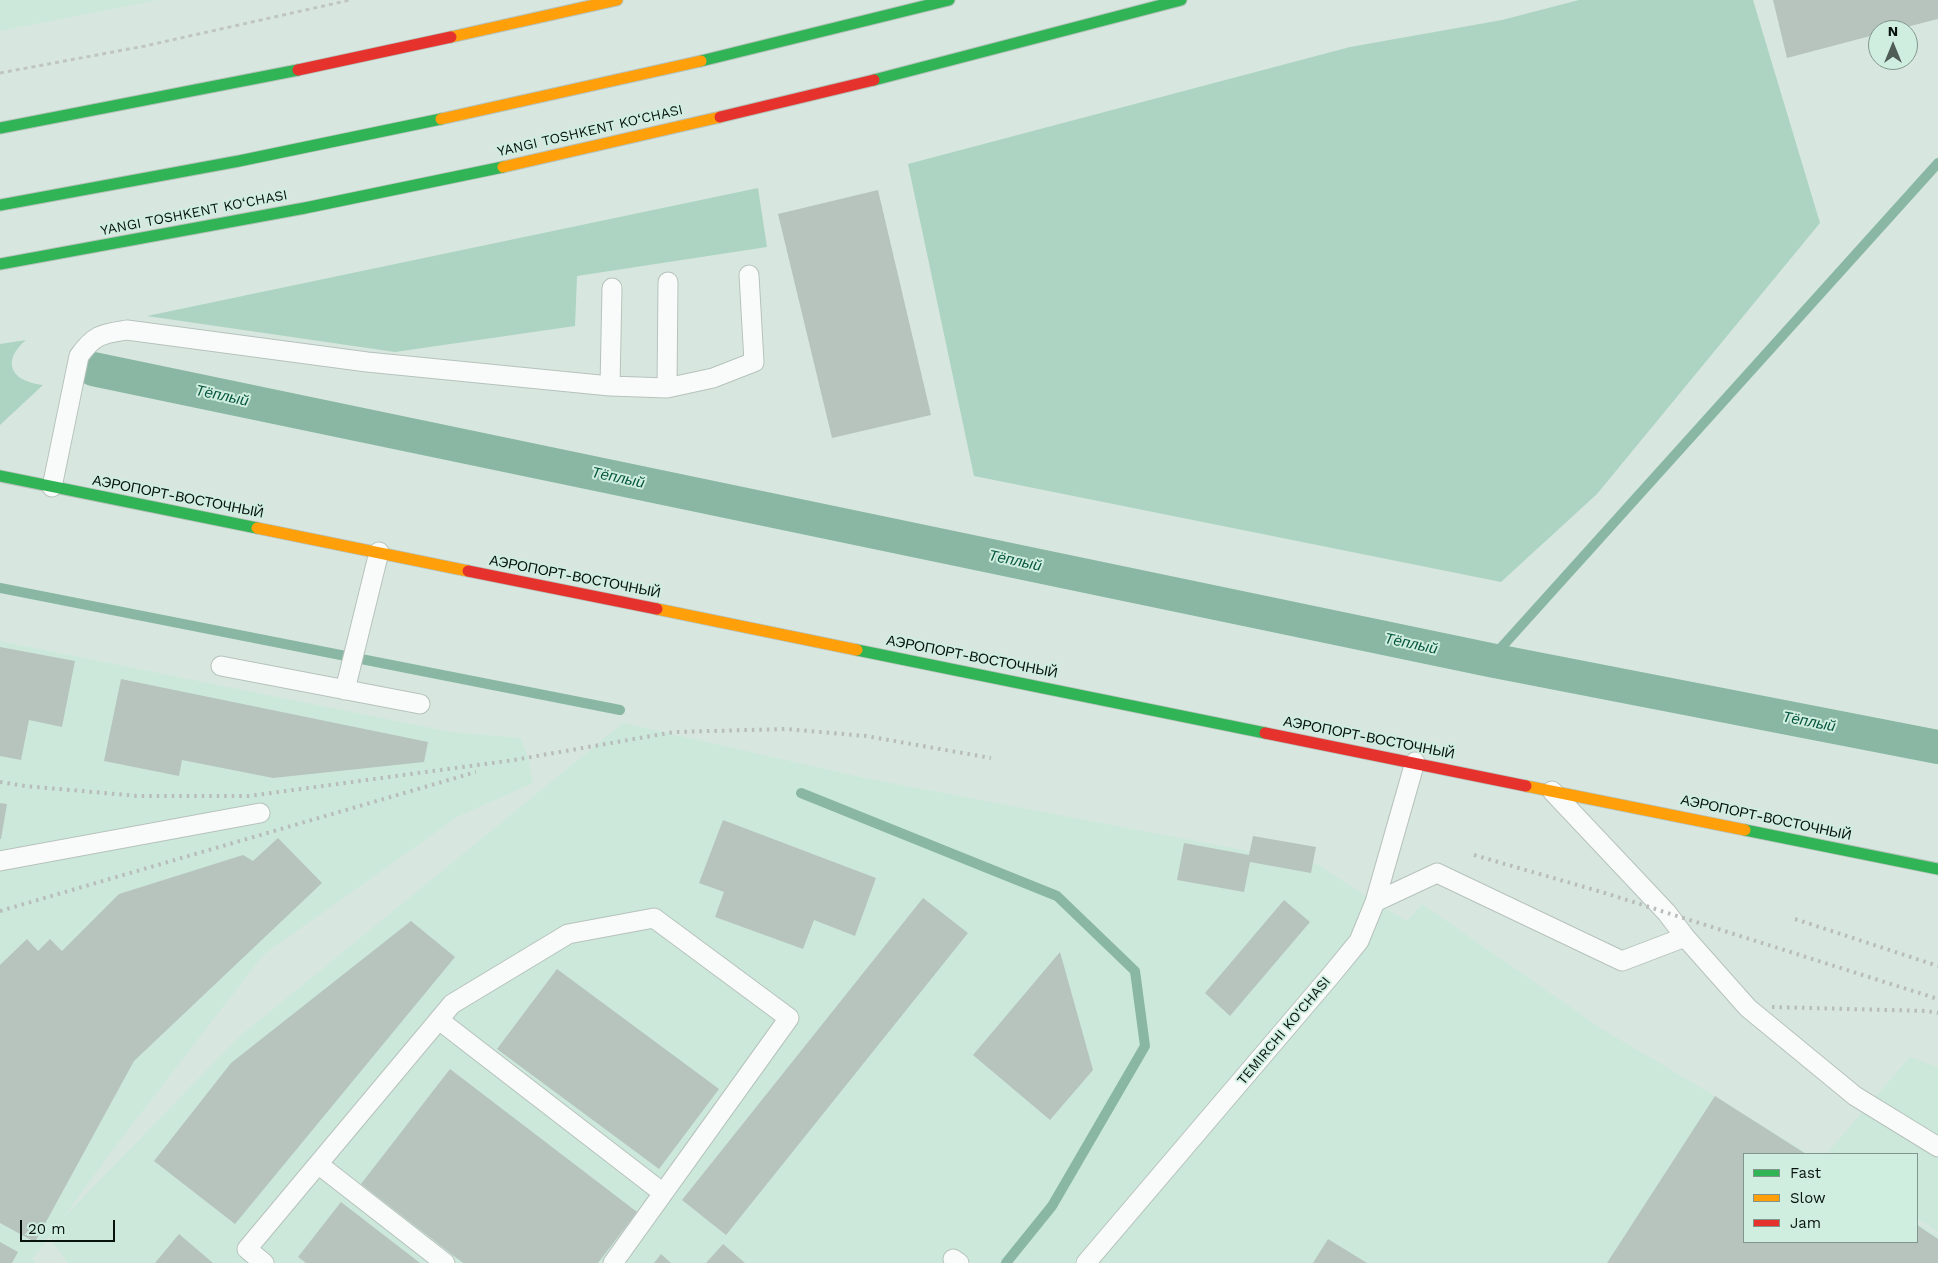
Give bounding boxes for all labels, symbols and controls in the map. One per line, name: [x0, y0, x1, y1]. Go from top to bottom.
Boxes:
north arrow: [1868, 20, 1918, 70]
text: N: [1888, 23, 1898, 39]
street label: YANGI TOSHKENT KO‘CHASI: [496, 101, 684, 161]
street label: YANGI TOSHKENT KO‘CHASI: [99, 187, 289, 239]
water label: Тёплый: [194, 382, 250, 410]
water label: Тёплый: [590, 464, 646, 492]
street label: АЭРОПОРТ-ВОСТОЧНЫЙ: [91, 472, 265, 522]
water label: Тёплый: [987, 547, 1043, 575]
street label: АЭРОПОРТ-ВОСТОЧНЫЙ: [488, 552, 662, 602]
water label: Тёплый: [1383, 630, 1439, 658]
street label: АЭРОПОРТ-ВОСТОЧНЫЙ: [885, 632, 1059, 682]
water label: Тёплый: [1781, 708, 1837, 736]
street label: АЭРОПОРТ-ВОСТОЧНЫЙ: [1282, 713, 1456, 763]
street label: АЭРОПОРТ-ВОСТОЧНЫЙ: [1679, 792, 1853, 844]
street label: TEMIRCHI KO'CHASI: [1234, 973, 1334, 1089]
legend: [1743, 1153, 1918, 1243]
text: Fast: [1790, 1164, 1821, 1182]
text: Slow: [1790, 1189, 1826, 1207]
scale bar: [22, 1210, 118, 1242]
text: Jam: [1790, 1214, 1821, 1232]
text: 20 m: [28, 1220, 66, 1238]

